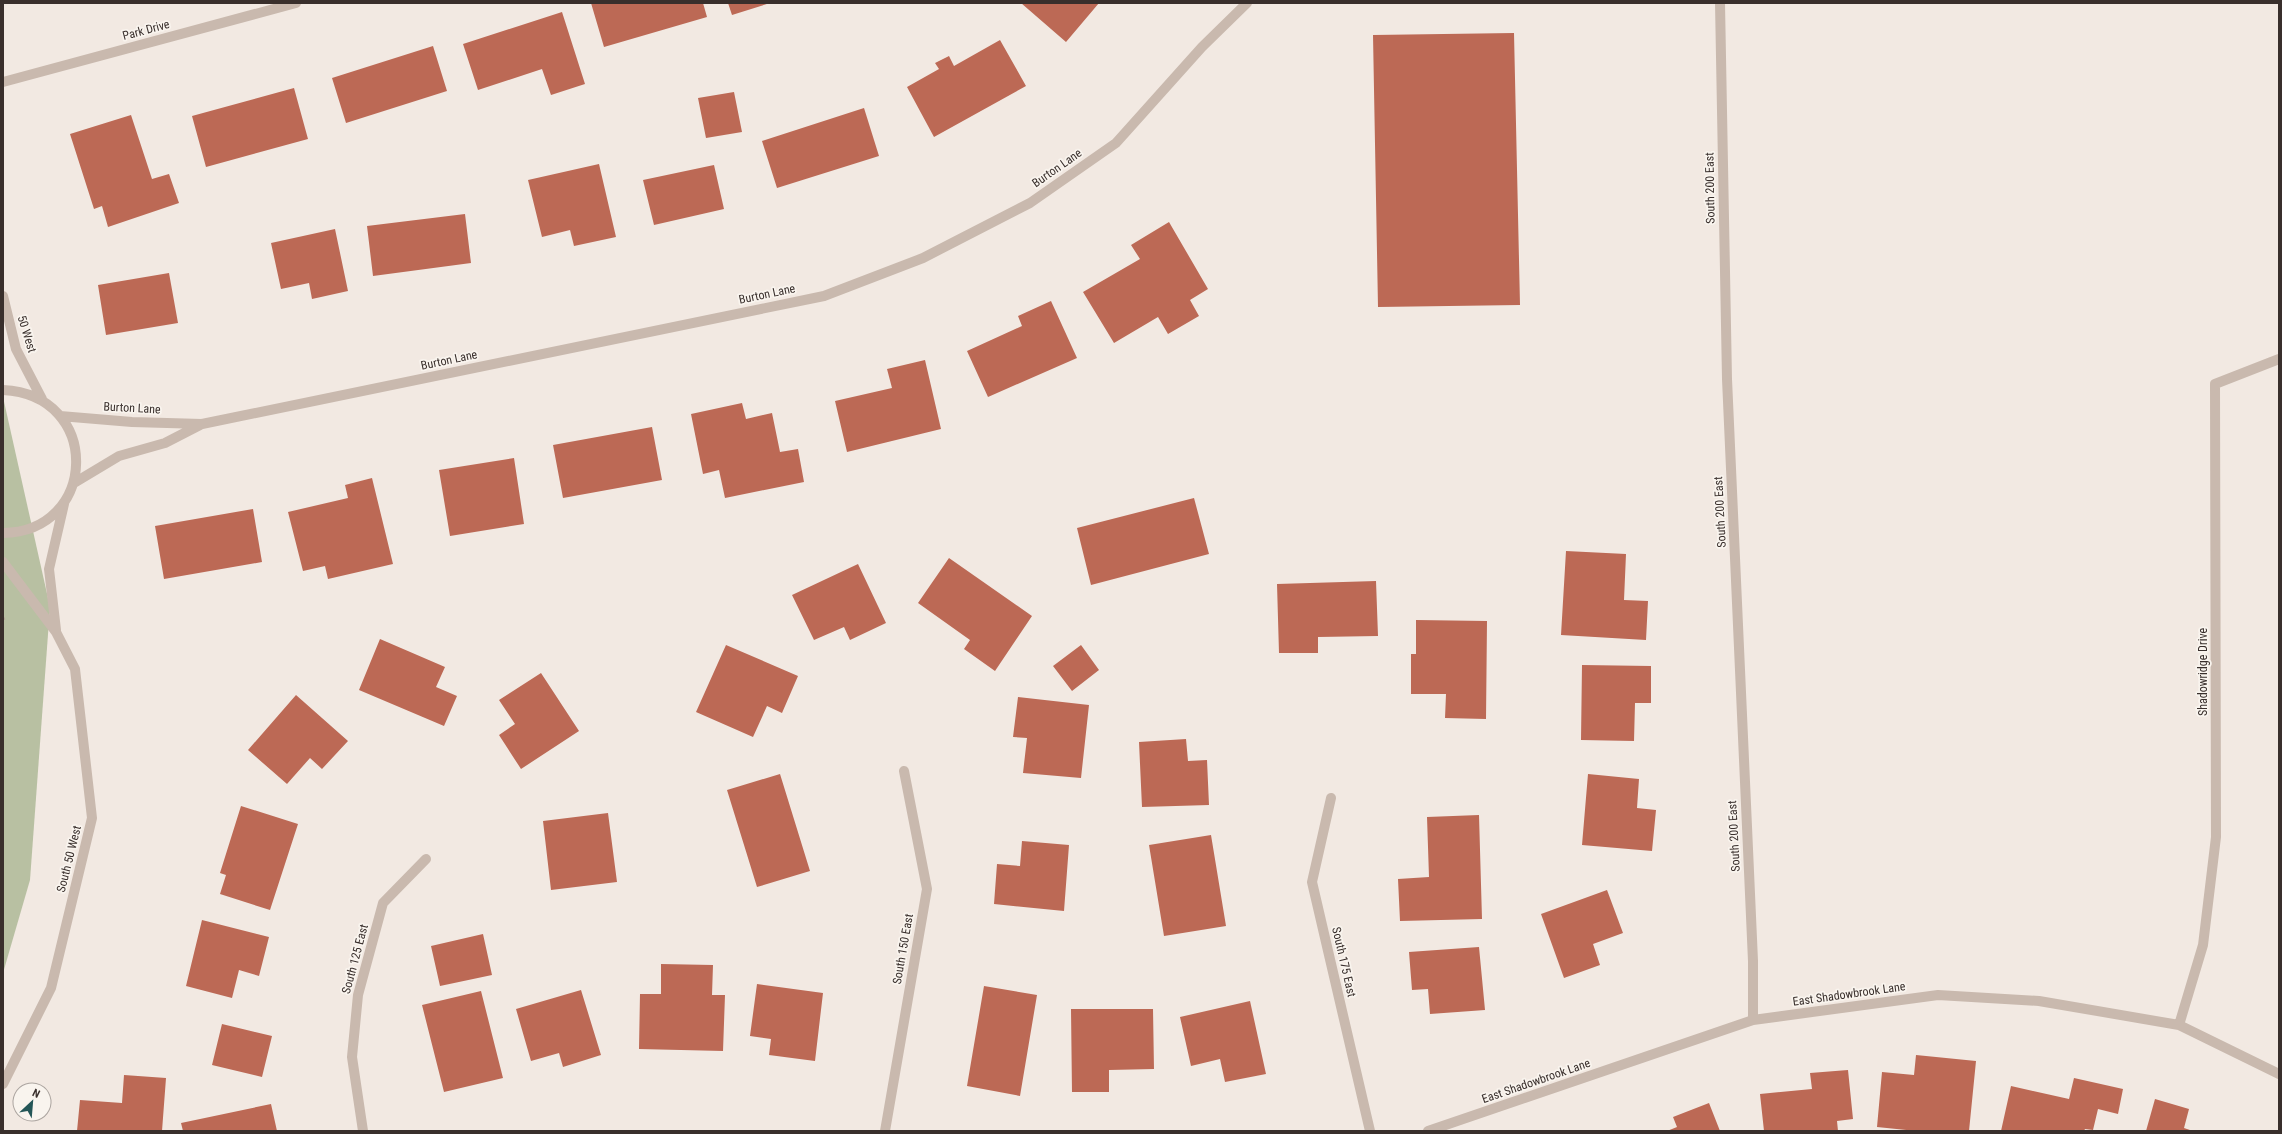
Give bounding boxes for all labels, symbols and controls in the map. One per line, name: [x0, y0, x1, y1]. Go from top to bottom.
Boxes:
street label: Park Drive: [121, 17, 171, 43]
street label: Burton Lane: [1030, 146, 1085, 190]
street label: South 200 East: [1702, 152, 1718, 224]
street label: Burton Lane: [738, 281, 797, 307]
street label: 50 West: [15, 314, 39, 355]
street label: Burton Lane: [420, 347, 479, 373]
street label: Burton Lane: [103, 400, 161, 417]
street label: South 200 East: [1711, 476, 1729, 548]
street label: Shadowridge Drive: [2196, 628, 2210, 716]
street label: South 200 East: [1725, 800, 1743, 872]
street label: South 50 West: [54, 824, 84, 894]
street label: South 150 East: [890, 912, 916, 985]
street label: South 125 East: [339, 922, 371, 995]
street label: South 175 East: [1329, 926, 1359, 999]
street label: East Shadowbrook Lane: [1792, 979, 1907, 1009]
street label: East Shadowbrook Lane: [1480, 1056, 1592, 1106]
north arrow: [12, 1082, 52, 1122]
text: N: [30, 1086, 42, 1101]

